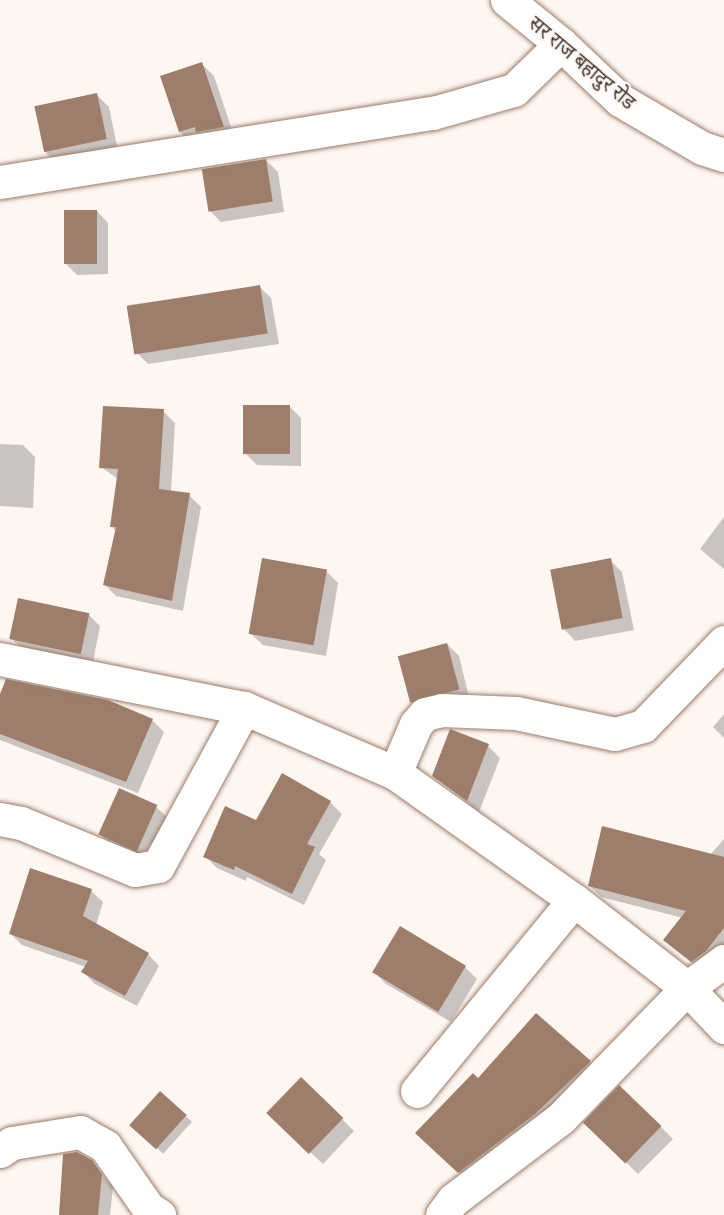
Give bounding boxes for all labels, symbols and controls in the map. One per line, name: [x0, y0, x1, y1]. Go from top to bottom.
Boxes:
street label: सर राज बहादुर रोड: [524, 11, 640, 115]

